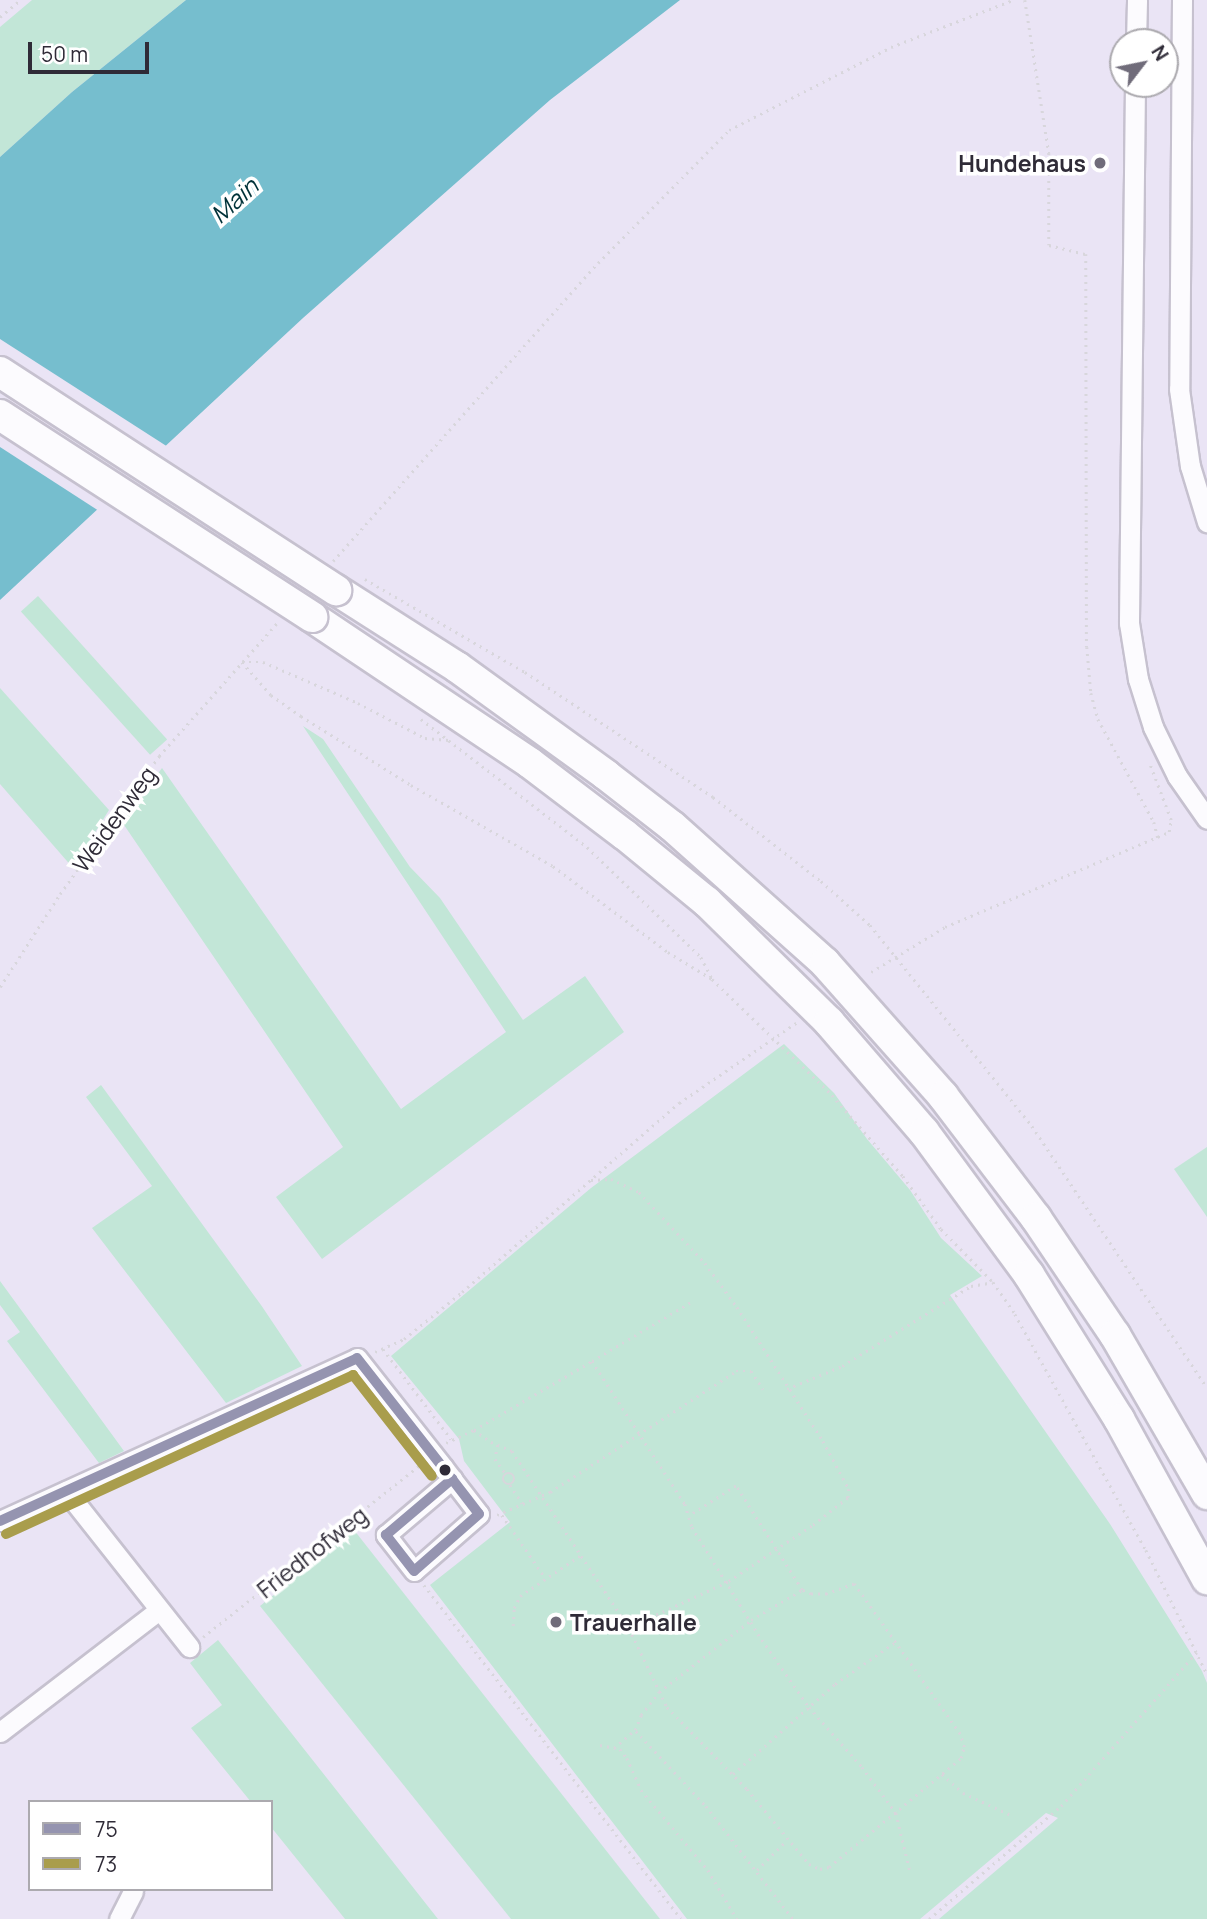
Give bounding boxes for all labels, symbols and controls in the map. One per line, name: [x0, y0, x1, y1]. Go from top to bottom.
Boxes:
scale bar: [32, 28, 152, 72]
north arrow: [1109, 28, 1179, 98]
text: 50 m: [41, 40, 88, 68]
text: N: [1145, 40, 1175, 66]
place label: Hundehaus: [958, 149, 1086, 177]
marker: Hundehaus: [1092, 155, 1108, 171]
water label: Main: [205, 171, 263, 229]
street label: Weidenweg: [67, 761, 161, 877]
unlabelled marker: [438, 1463, 452, 1477]
street label: Friedhofweg: [252, 1500, 372, 1604]
place label: Trauerhalle: [570, 1608, 697, 1636]
marker: Trauerhalle: [548, 1614, 564, 1630]
legend: [28, 1800, 273, 1891]
text: 75: [95, 1815, 118, 1843]
text: 73: [95, 1850, 117, 1878]

